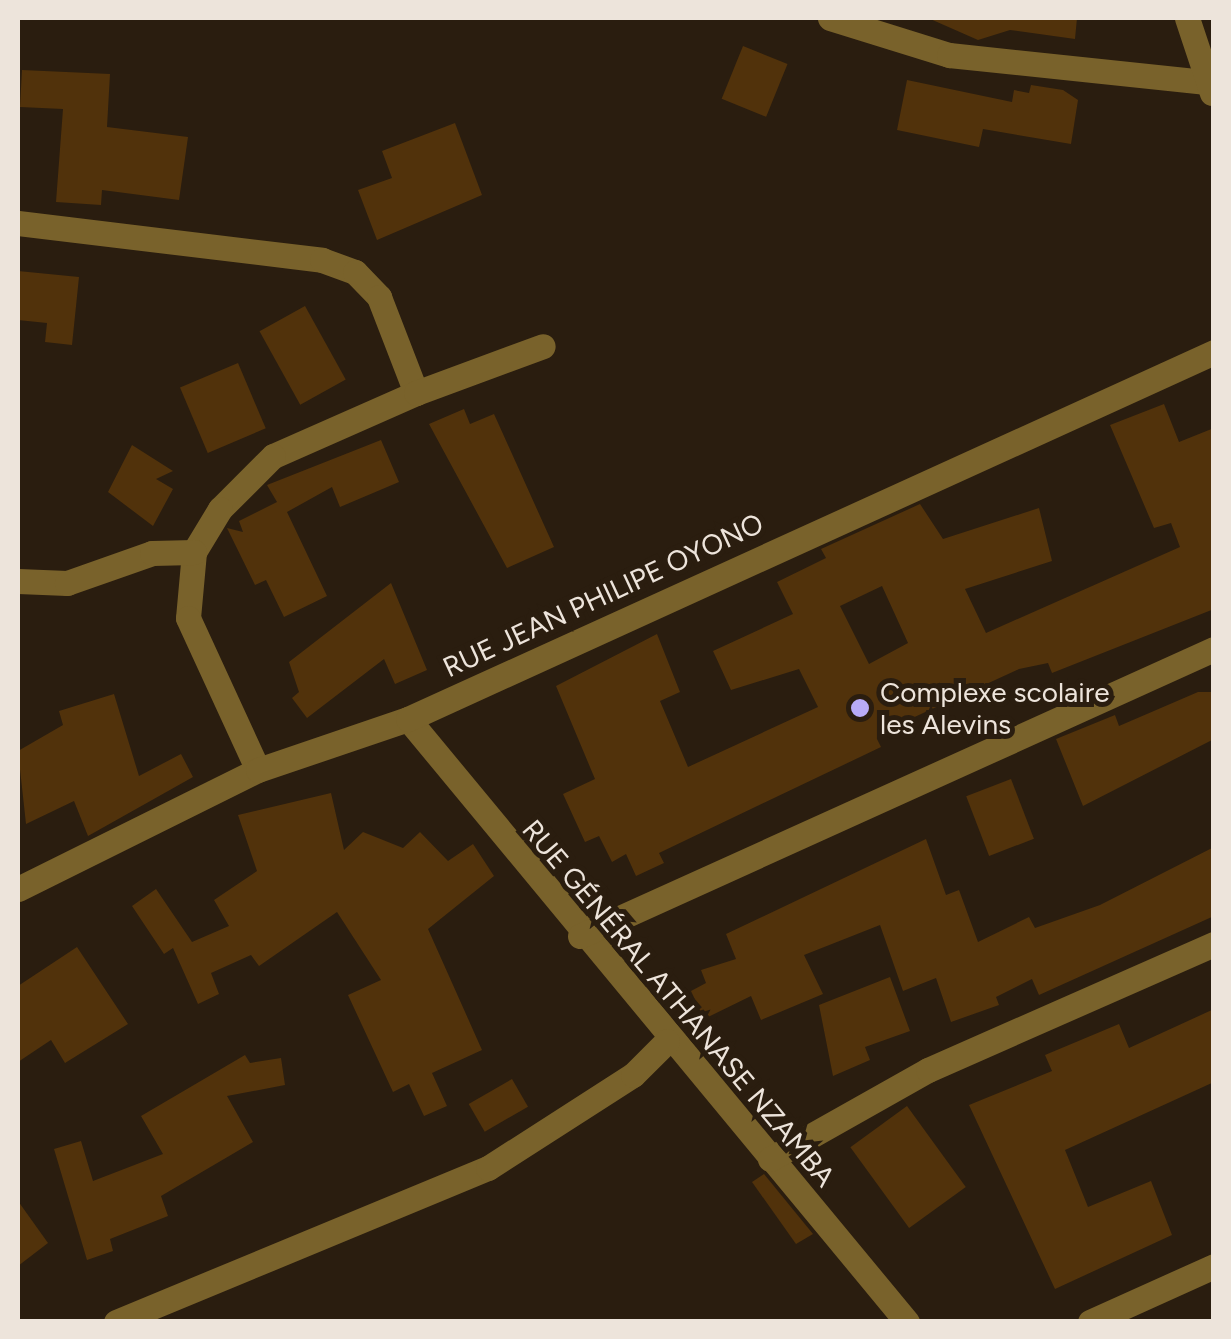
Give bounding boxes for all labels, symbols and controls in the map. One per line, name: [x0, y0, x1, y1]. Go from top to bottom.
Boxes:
street label: RUE JEAN PHILIPE OYONO: [438, 506, 768, 684]
place label: Complexe scolaire les Alevins: [880, 675, 1110, 741]
marker: Complexe scolaire les Alevins: [849, 697, 871, 719]
street label: RUE GÉNÉRAL ATHANASE NZAMBA: [516, 813, 842, 1193]

